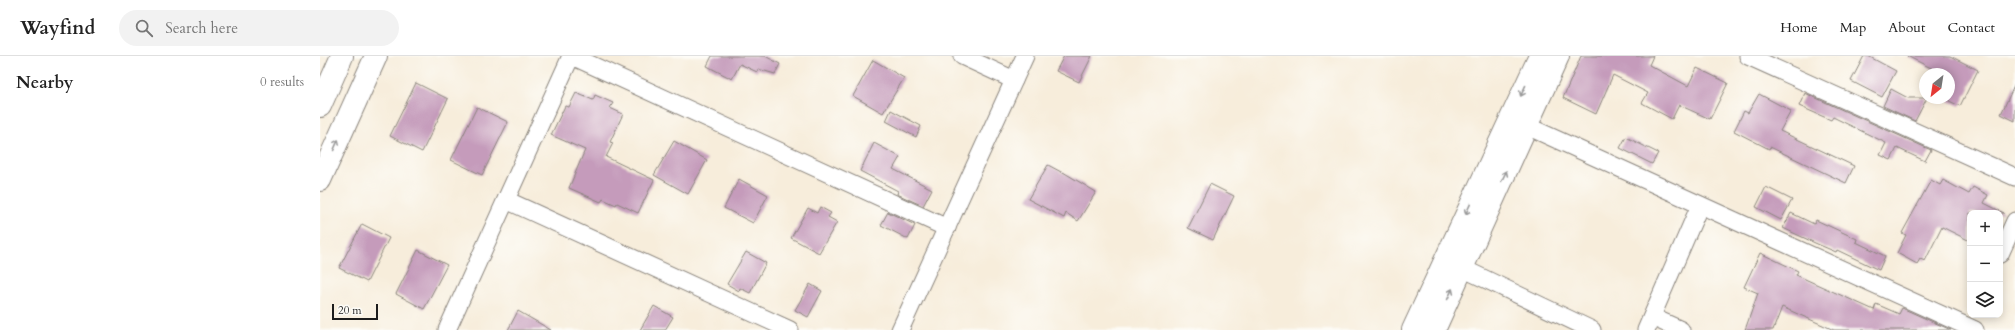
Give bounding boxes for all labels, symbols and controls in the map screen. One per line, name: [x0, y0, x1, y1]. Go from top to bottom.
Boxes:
search box: [119, 10, 399, 46]
text: Wayfind: [20, 15, 95, 41]
icon: search: [133, 17, 155, 39]
text: Search here: [165, 18, 238, 38]
text: Home: [1780, 18, 1818, 37]
text: Map: [1840, 18, 1866, 37]
text: About: [1888, 18, 1925, 37]
text: Contact: [1947, 18, 1995, 37]
north arrow: [1919, 68, 1955, 104]
text: Nearby: [16, 71, 73, 94]
text: 0 results: [260, 73, 304, 91]
one-way arrow: [1519, 85, 1526, 97]
one-way arrow: [333, 139, 340, 151]
one-way arrow: [1501, 170, 1508, 182]
one-way arrow: [1464, 203, 1471, 215]
map controls: [1967, 210, 2003, 318]
button: +: [1967, 210, 2003, 246]
button: −: [1967, 246, 2003, 282]
button: layers: [1967, 282, 2003, 318]
one-way arrow: [1447, 289, 1454, 301]
scale bar: [332, 302, 378, 321]
text: 20 m: [338, 303, 362, 318]

